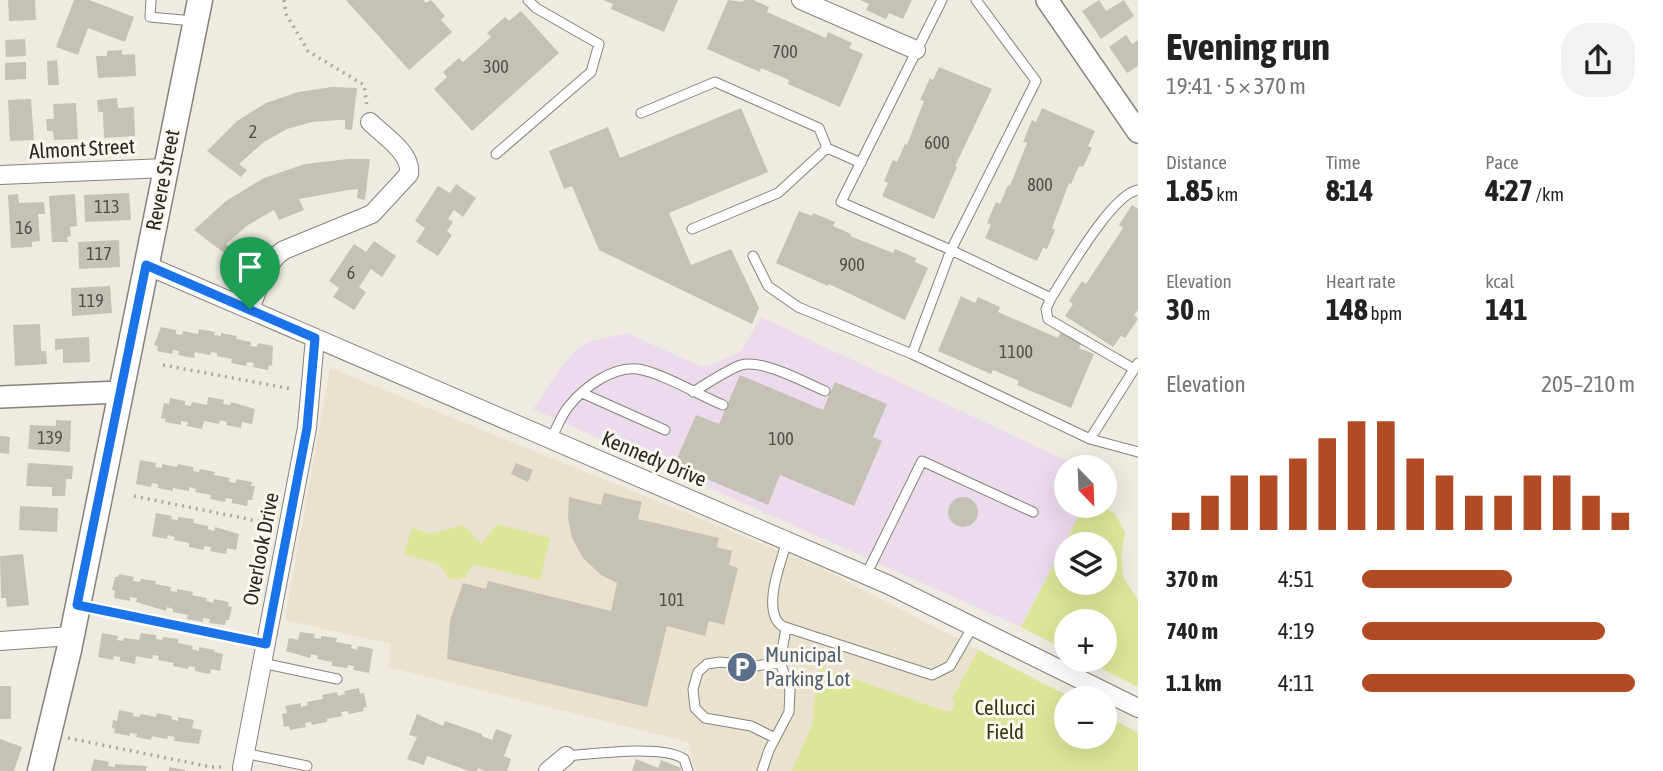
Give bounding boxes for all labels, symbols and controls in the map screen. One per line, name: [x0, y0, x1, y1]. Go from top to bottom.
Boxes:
button: share: [1561, 23, 1635, 97]
text: Evening run: [1166, 25, 1330, 68]
house number: 700: [772, 41, 798, 62]
house number: 300: [483, 56, 509, 77]
text: 19:41 · 5 × 370 m: [1166, 73, 1306, 99]
house number: 2: [249, 121, 257, 142]
street label: Revere Street: [140, 127, 184, 232]
house number: 600: [924, 132, 950, 153]
street label: Almont Street: [28, 133, 136, 163]
text: Distance: [1166, 151, 1227, 173]
text: Time: [1326, 151, 1360, 173]
text: Pace: [1485, 151, 1519, 173]
text: 1.85: [1166, 173, 1214, 207]
text: 8:14: [1326, 173, 1373, 207]
text: 4:27: [1485, 173, 1533, 207]
house number: 800: [1027, 174, 1053, 195]
text: km: [1214, 183, 1238, 205]
text: /km: [1533, 183, 1564, 205]
house number: 113: [94, 196, 120, 217]
house number: 16: [16, 217, 32, 238]
pin: [220, 237, 280, 309]
house number: 117: [86, 243, 112, 264]
icon: arrive: [231, 248, 269, 286]
house number: 900: [839, 254, 865, 275]
house number: 6: [347, 262, 355, 283]
text: Elevation: [1166, 270, 1232, 292]
text: Heart rate: [1326, 270, 1396, 292]
text: kcal: [1485, 270, 1514, 292]
house number: 119: [78, 290, 104, 311]
text: 30: [1166, 292, 1194, 326]
text: 148: [1326, 292, 1368, 326]
text: 141: [1485, 292, 1528, 326]
text: m: [1194, 302, 1211, 324]
text: bpm: [1368, 302, 1402, 324]
house number: 1100: [999, 341, 1033, 362]
text: Elevation: [1166, 371, 1246, 397]
text: 205–210 m: [1541, 371, 1635, 397]
street label: Kennedy Drive: [598, 425, 710, 491]
house number: 139: [37, 427, 63, 448]
house number: 100: [768, 428, 794, 449]
north arrow: [1054, 455, 1116, 518]
map controls: [1054, 455, 1117, 749]
street label: Overlook Drive: [237, 490, 283, 607]
button: layers: [1054, 532, 1117, 595]
text: 370 m: [1166, 566, 1218, 592]
text: 4:51: [1278, 566, 1315, 592]
house number: 101: [659, 589, 685, 610]
button: +: [1054, 609, 1117, 672]
text: 740 m: [1166, 618, 1218, 644]
text: 4:19: [1278, 618, 1315, 644]
place label: Municipal Parking Lot: [765, 642, 850, 690]
parking icon: Municipal Parking Lot: [725, 650, 759, 684]
text: 1.1 km: [1166, 670, 1222, 696]
text: 4:11: [1278, 670, 1315, 696]
button: −: [1054, 686, 1117, 749]
park label: Cellucci Field: [975, 695, 1035, 743]

